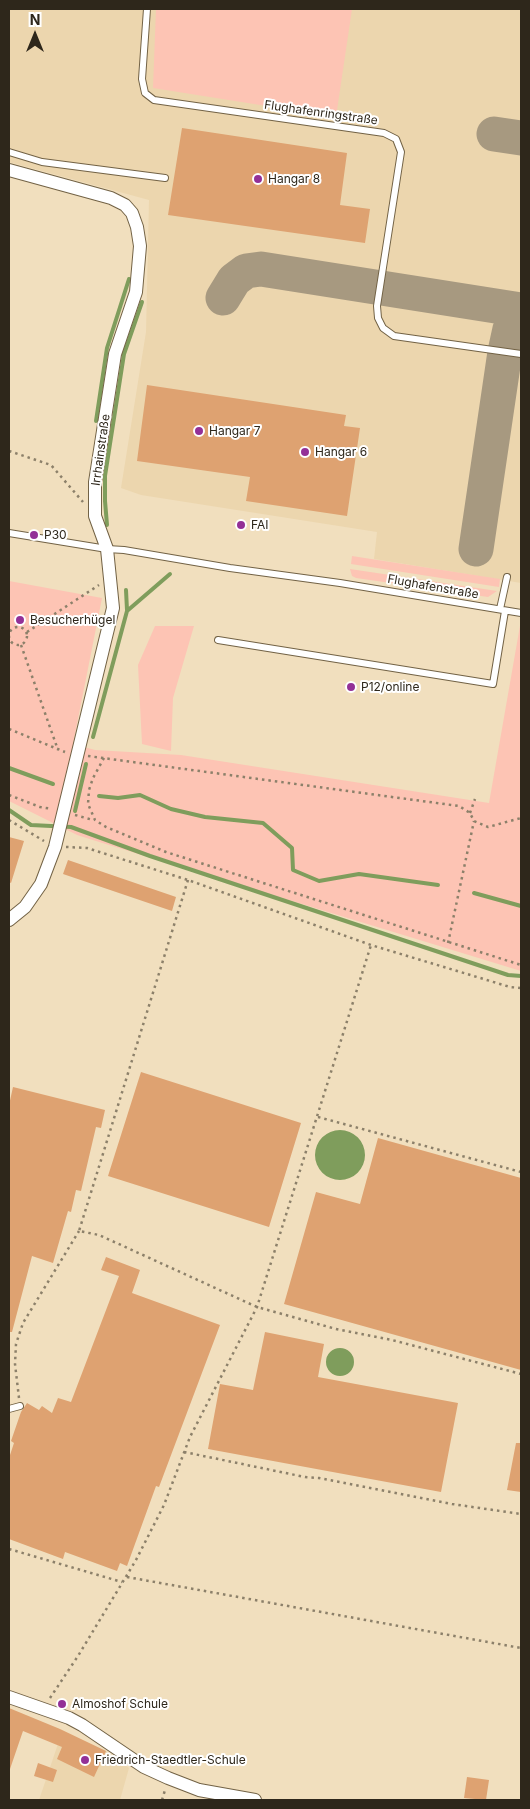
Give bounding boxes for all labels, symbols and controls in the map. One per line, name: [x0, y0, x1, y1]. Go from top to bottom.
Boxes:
north arrow: [10, 10, 60, 60]
text: N: [30, 11, 40, 28]
street label: Flughafenringstraße: [263, 98, 379, 128]
place label: Hangar 8: [268, 172, 320, 186]
marker: Hangar 8: [252, 173, 264, 185]
street label: Irrhainstraße: [89, 413, 113, 487]
place label: Hangar 7: [209, 424, 261, 438]
marker: Hangar 7: [193, 425, 205, 437]
place label: Hangar 6: [315, 445, 367, 459]
marker: Hangar 6: [299, 446, 311, 458]
place label: FAI: [251, 518, 268, 532]
marker: FAI: [235, 519, 247, 531]
place label: P30: [44, 528, 67, 542]
marker: P30: [28, 529, 40, 541]
street label: Flughafenstraße: [386, 572, 480, 602]
place label: Besucherhügel: [30, 613, 115, 627]
marker: Besucherhügel: [14, 614, 26, 626]
place label: P12/online: [361, 680, 419, 694]
marker: P12/online: [345, 681, 357, 693]
place label: Almoshof Schule: [72, 1697, 168, 1711]
marker: Almoshof Schule: [56, 1698, 68, 1710]
place label: Friedrich-Staedtler-Schule: [95, 1753, 246, 1767]
marker: Friedrich-Staedtler-Schule: [79, 1754, 91, 1766]

